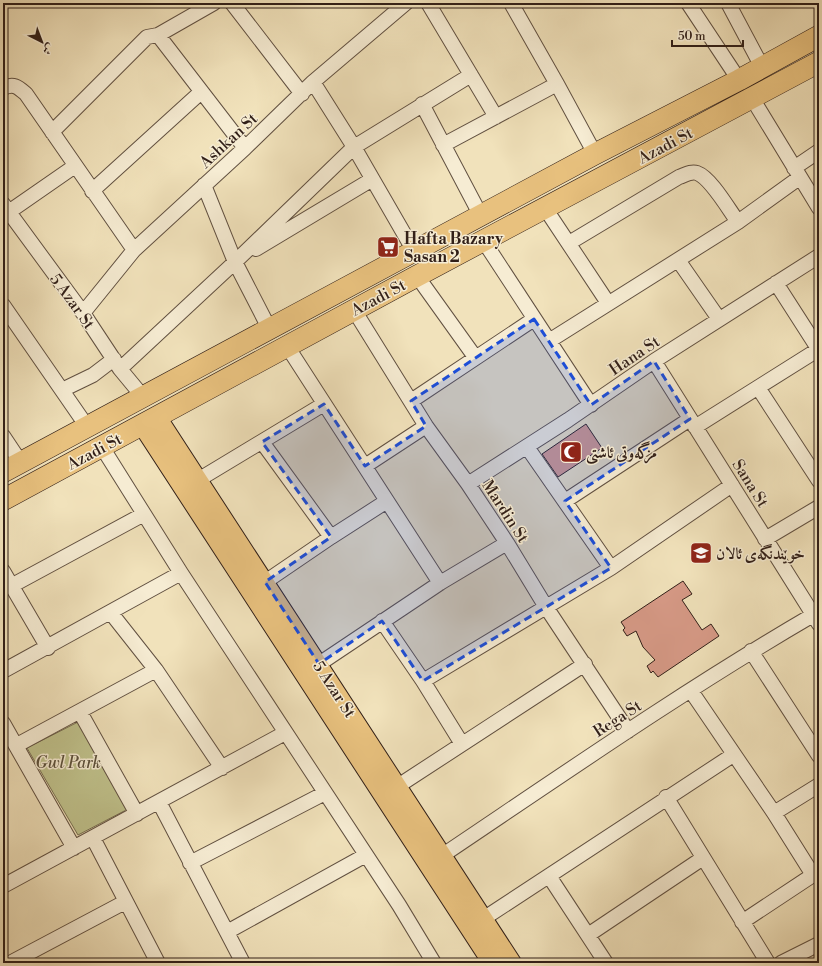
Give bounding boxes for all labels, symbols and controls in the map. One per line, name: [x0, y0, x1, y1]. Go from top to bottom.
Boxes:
north arrow: [22, 22, 62, 62]
scale bar: [672, 22, 743, 48]
text: 50 m: [678, 29, 706, 44]
text: ش: [39, 40, 57, 58]
street label: Ashkan St: [195, 109, 262, 173]
street label: Azadi St: [634, 123, 697, 169]
place label: Hafta Bazary Sasan 2: [404, 229, 504, 267]
supermarket icon: Hafta Bazary Sasan 2: [375, 234, 401, 260]
street label: 5 Azar St: [45, 270, 99, 334]
street label: Azadi St: [347, 275, 410, 321]
street label: Hana St: [605, 332, 664, 380]
street label: Azadi St: [63, 429, 126, 475]
mosque icon: مزگەوتی ئاشتی: [558, 439, 584, 465]
place label: مزگەوتی ئاشتی: [586, 441, 657, 465]
street label: Sana St: [728, 456, 773, 512]
street label: Mardin St: [477, 476, 533, 547]
school or university icon: خوێندنگەی ئالان: [688, 540, 714, 566]
place label: خوێندنگەی ئالان: [716, 543, 805, 564]
street label: 5 Azar St: [308, 657, 360, 722]
street label: Rega St: [590, 696, 646, 742]
park label: Gwl Park: [35, 753, 101, 773]

